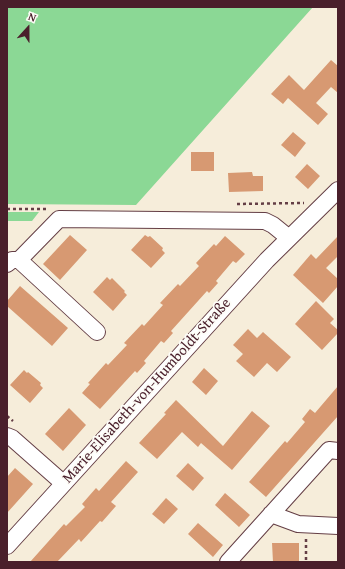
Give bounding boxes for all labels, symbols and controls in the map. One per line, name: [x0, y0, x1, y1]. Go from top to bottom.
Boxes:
north arrow: [8, 8, 48, 48]
text: N: [26, 8, 39, 26]
street label: Marie-Elisabeth-von-Humboldt-Straße: [59, 295, 235, 487]

